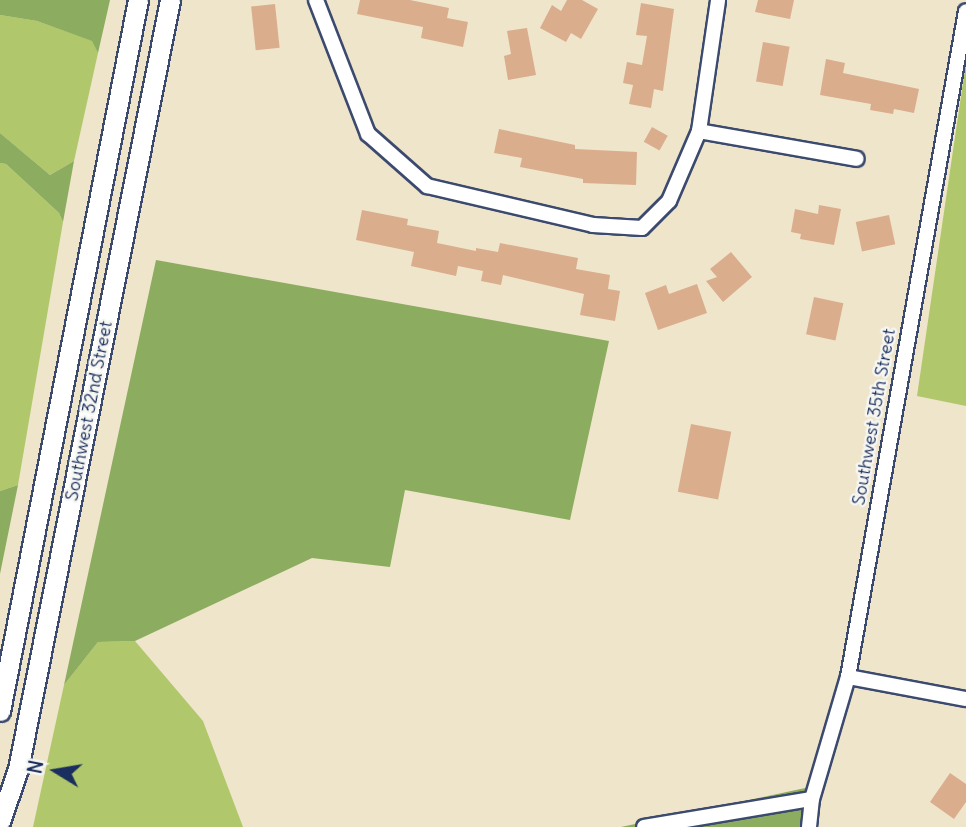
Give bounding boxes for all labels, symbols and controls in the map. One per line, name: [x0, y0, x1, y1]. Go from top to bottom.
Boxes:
street label: Southwest 32nd Street: [61, 319, 117, 503]
street label: Southwest 35th Street: [848, 327, 900, 507]
north arrow: [21, 736, 91, 806]
text: N: [22, 758, 48, 776]

